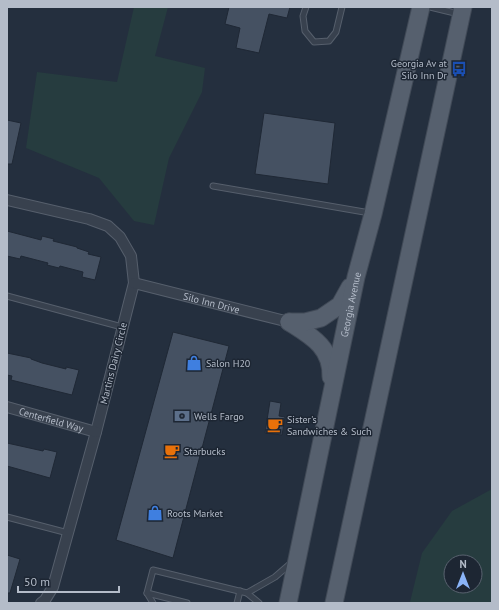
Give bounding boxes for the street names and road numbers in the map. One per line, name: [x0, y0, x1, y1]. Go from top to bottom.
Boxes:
street label: Georgia Avenue: [338, 270, 364, 338]
street label: Silo Inn Drive: [182, 290, 241, 316]
street label: Martins Dairy Circle: [97, 321, 130, 405]
street label: Centerfield Way: [17, 405, 85, 435]

